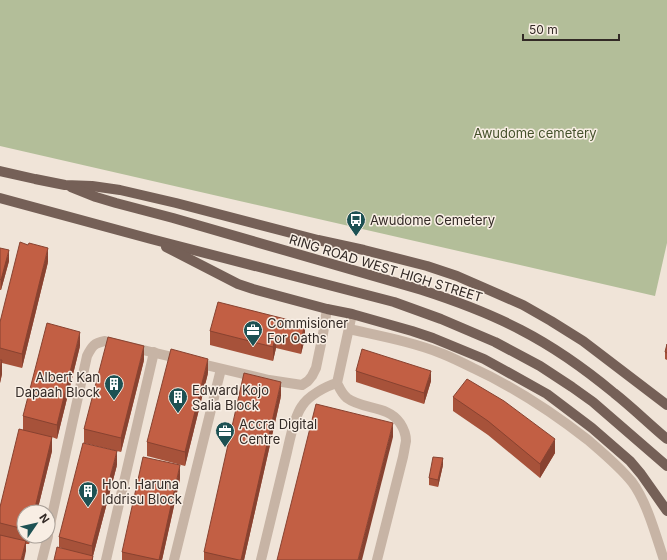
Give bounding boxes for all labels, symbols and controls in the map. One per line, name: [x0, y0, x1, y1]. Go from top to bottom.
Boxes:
scale bar: [523, 16, 619, 42]
text: 50 m: [529, 22, 558, 37]
park label: Awudome cemetery: [474, 125, 596, 141]
bus stop icon: Awudome Cemetery: [345, 209, 367, 237]
place label: Awudome Cemetery: [370, 212, 495, 228]
street label: RING ROAD WEST HIGH STREET: [287, 231, 485, 305]
place label: Commisioner For Oaths: [267, 315, 348, 346]
office icon: Commisioner For Oaths: [242, 319, 264, 347]
place label: Albert Kan Dapaah Block: [15, 369, 100, 400]
building icon: Albert Kan Dapaah Block: [103, 373, 125, 401]
place label: Edward Kojo Salia Block: [192, 382, 269, 413]
building icon: Edward Kojo Salia Block: [167, 386, 189, 414]
place label: Accra Digital Centre: [239, 416, 317, 447]
office icon: Accra Digital Centre: [214, 420, 236, 448]
place label: Hon. Haruna Iddrisu Block: [102, 476, 182, 507]
building icon: Hon. Haruna Iddrisu Block: [77, 480, 99, 508]
north arrow: [16, 504, 56, 544]
text: N: [36, 511, 52, 526]

